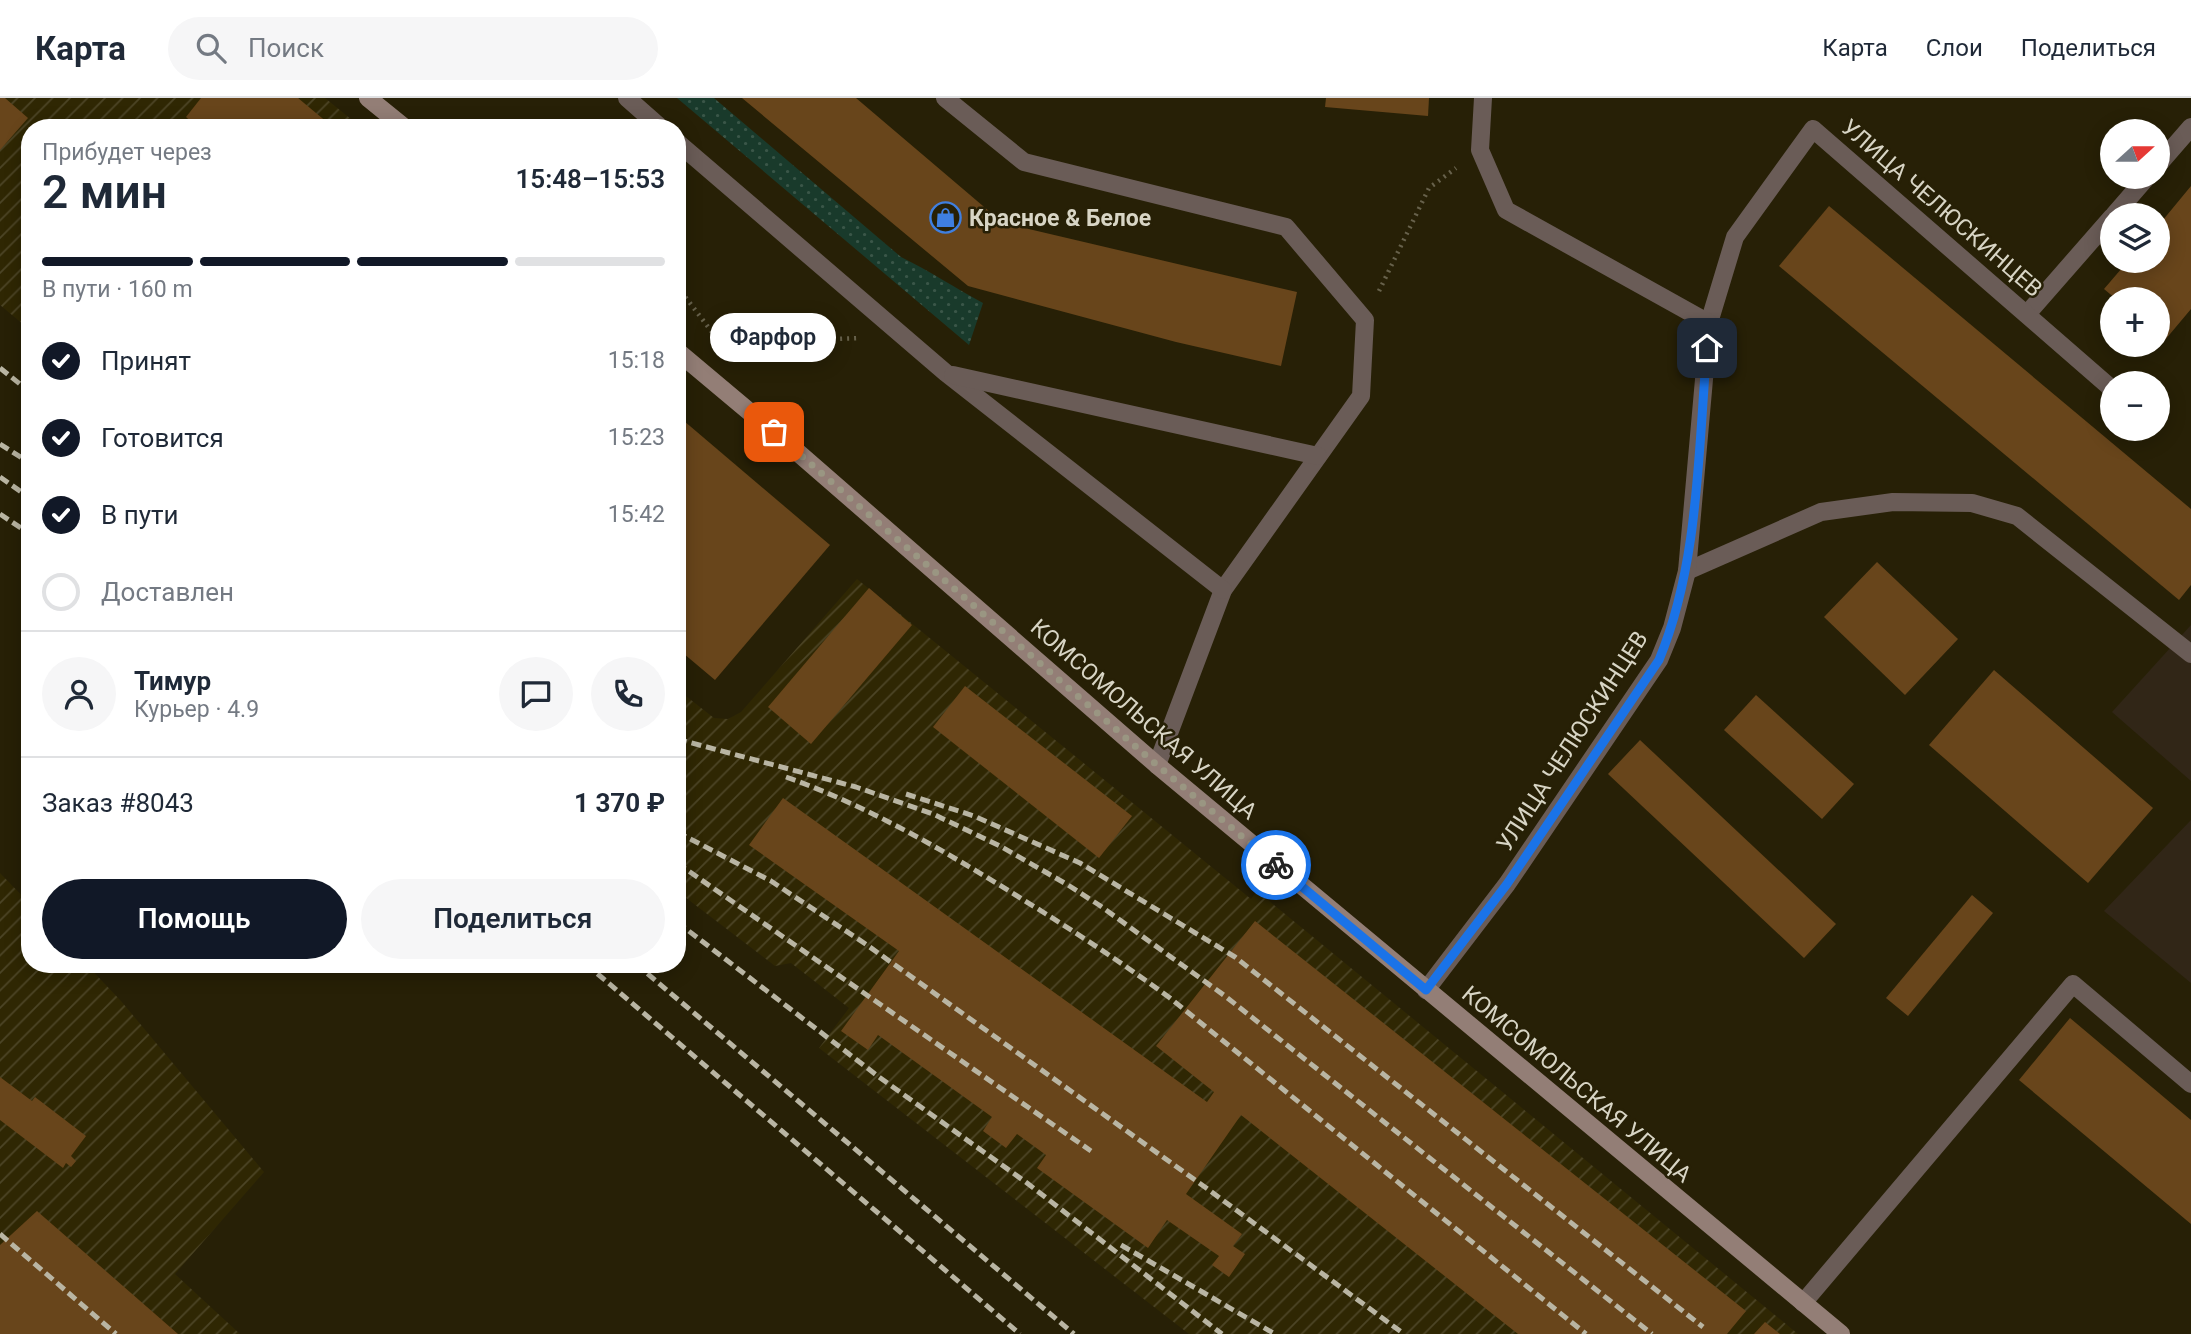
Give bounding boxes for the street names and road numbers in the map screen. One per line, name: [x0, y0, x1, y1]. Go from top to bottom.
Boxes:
street label: УЛИЦА ЧЕЛЮСКИНЦЕВ: [1836, 114, 2047, 303]
street label: КОМСОМОЛЬСКАЯ УЛИЦА: [1025, 614, 1262, 825]
street label: УЛИЦА ЧЕЛЮСКИНЦЕВ: [1491, 626, 1654, 856]
street label: КОМСОМОЛЬСКАЯ УЛИЦА: [1457, 980, 1697, 1188]

